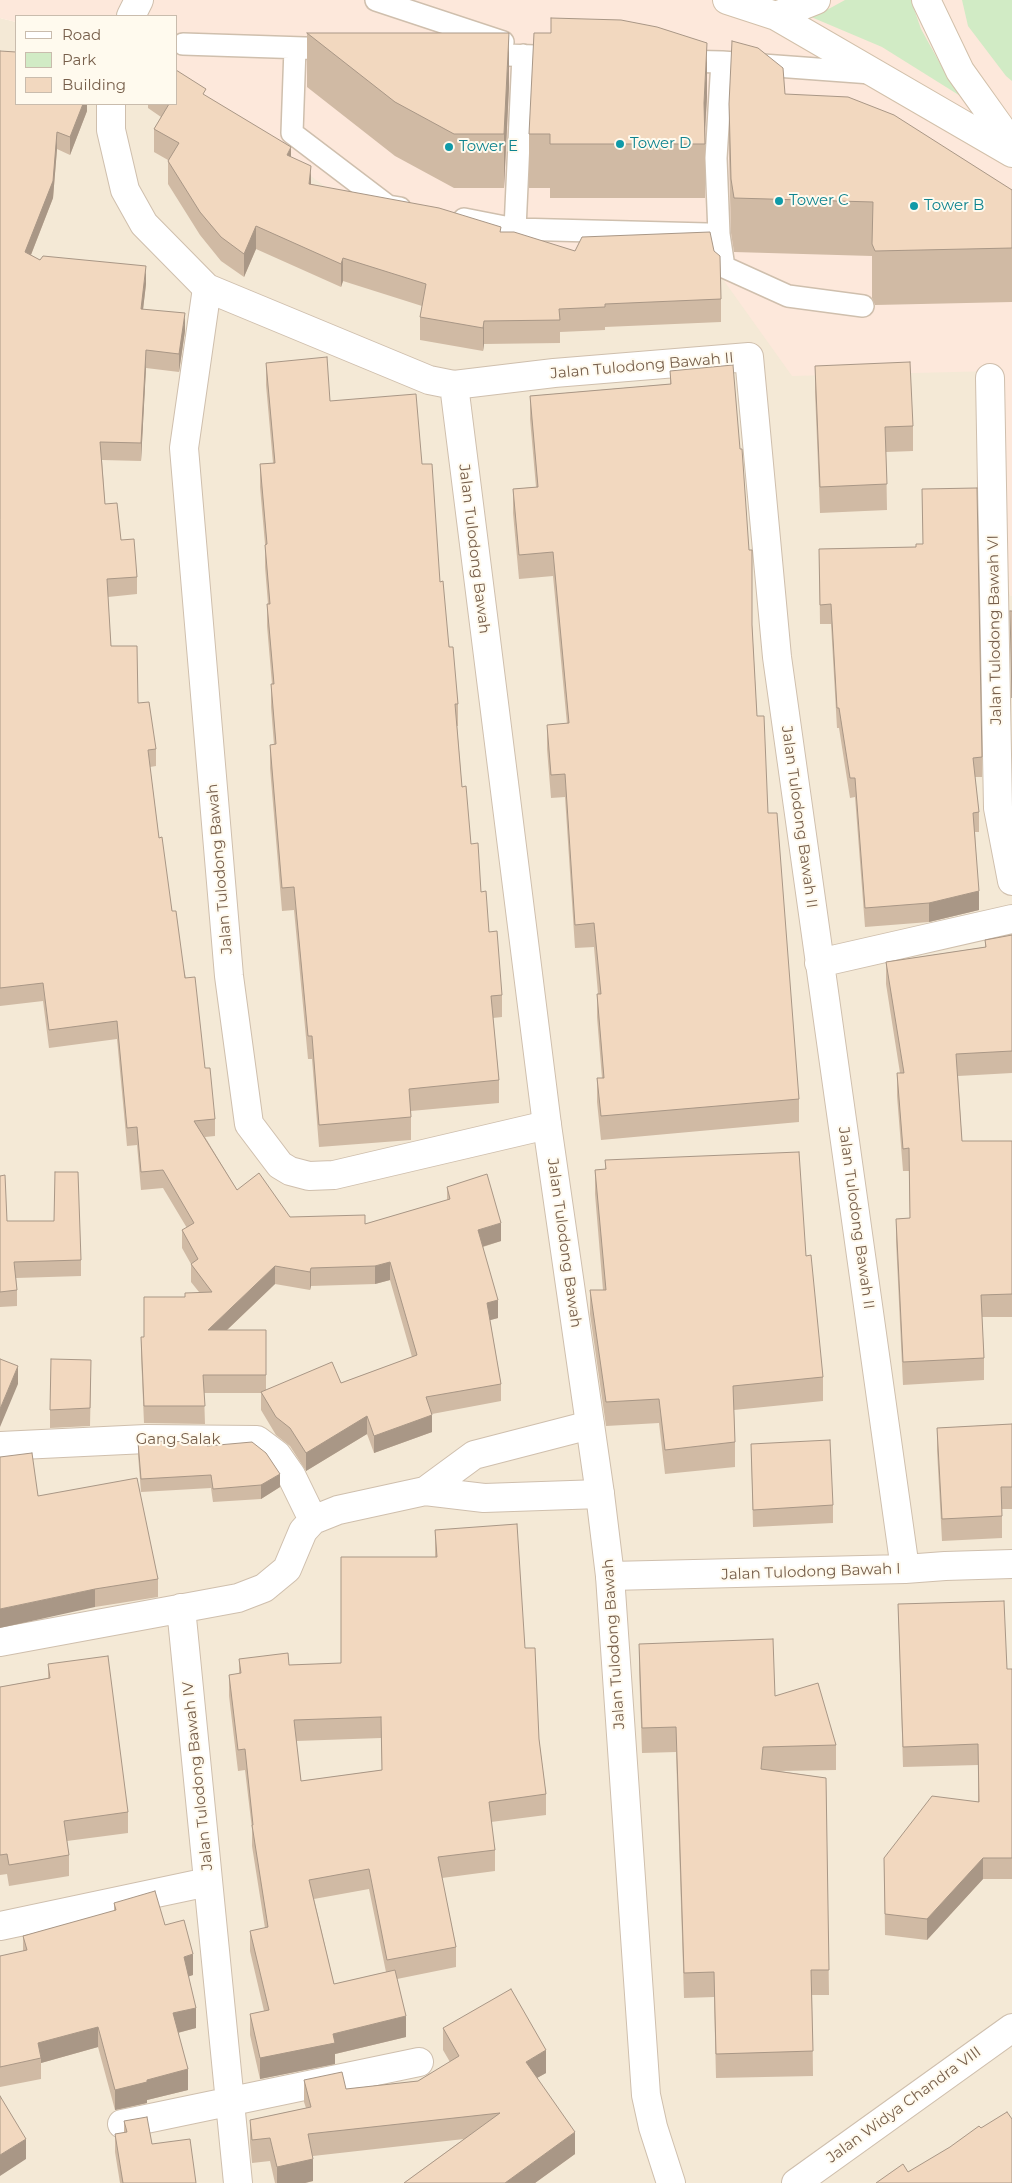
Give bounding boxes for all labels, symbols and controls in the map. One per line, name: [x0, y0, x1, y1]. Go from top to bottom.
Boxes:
legend: [15, 15, 178, 105]
text: Road: [62, 25, 101, 44]
text: Park: [62, 50, 96, 69]
text: Building: [62, 75, 126, 94]
place label: Tower D: [630, 135, 691, 153]
place label: Tower E: [459, 138, 518, 156]
marker: Tower D: [614, 138, 626, 150]
marker: Tower E: [443, 141, 455, 153]
place label: Tower C: [789, 192, 849, 210]
marker: Tower C: [773, 195, 785, 207]
place label: Tower B: [924, 197, 984, 215]
marker: Tower B: [908, 200, 920, 212]
street label: Jalan Tulodong Bawah II: [550, 349, 734, 383]
street label: Jalan Tulodong Bawah: [455, 463, 493, 635]
street label: Jalan Tulodong Bawah VI: [984, 535, 1006, 725]
street label: Jalan Tulodong Bawah II: [777, 725, 821, 909]
street label: Jalan Tulodong Bawah: [204, 783, 236, 955]
street label: Jalan Tulodong Bawah II: [834, 1126, 878, 1310]
street label: Jalan Tulodong Bawah: [543, 1157, 585, 1329]
street label: Gang Salak: [136, 1431, 220, 1449]
street label: Jalan Tulodong Bawah: [599, 1558, 629, 1730]
street label: Jalan Tulodong Bawah I: [721, 1560, 901, 1584]
street label: Jalan Tulodong Bawah IV: [179, 1681, 217, 1871]
street label: Jalan Widya Chandra VIII: [823, 2043, 985, 2167]

